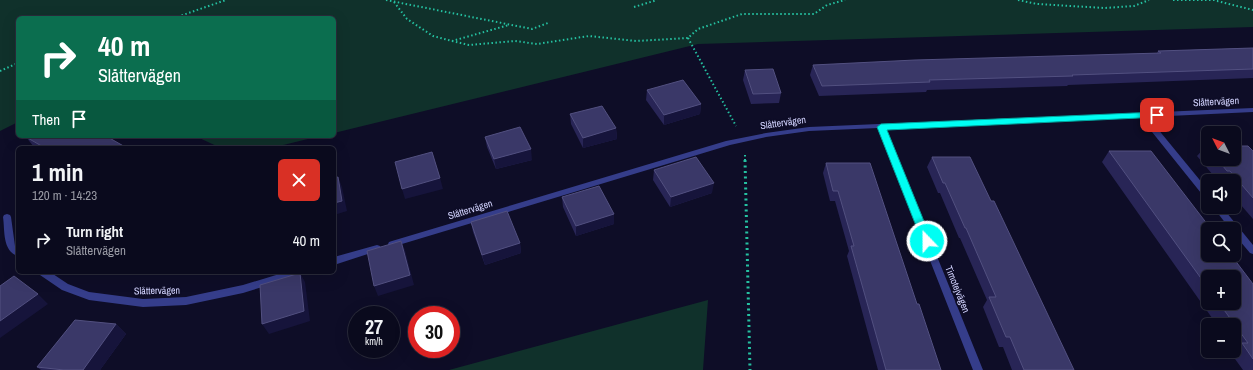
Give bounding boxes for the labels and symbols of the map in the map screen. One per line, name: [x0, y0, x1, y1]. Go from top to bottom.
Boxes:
street label: Slåttervägen: [1193, 94, 1239, 109]
pin: [1140, 98, 1174, 132]
street label: Slåttervägen: [759, 113, 807, 132]
north arrow: [1201, 126, 1241, 166]
street label: Slåttervägen: [446, 197, 494, 222]
position arrow: [906, 220, 948, 262]
street label: Timotejvägen: [942, 264, 973, 315]
street label: Slåttervägen: [134, 284, 180, 297]
speed limit sign: 30: [408, 306, 460, 358]

